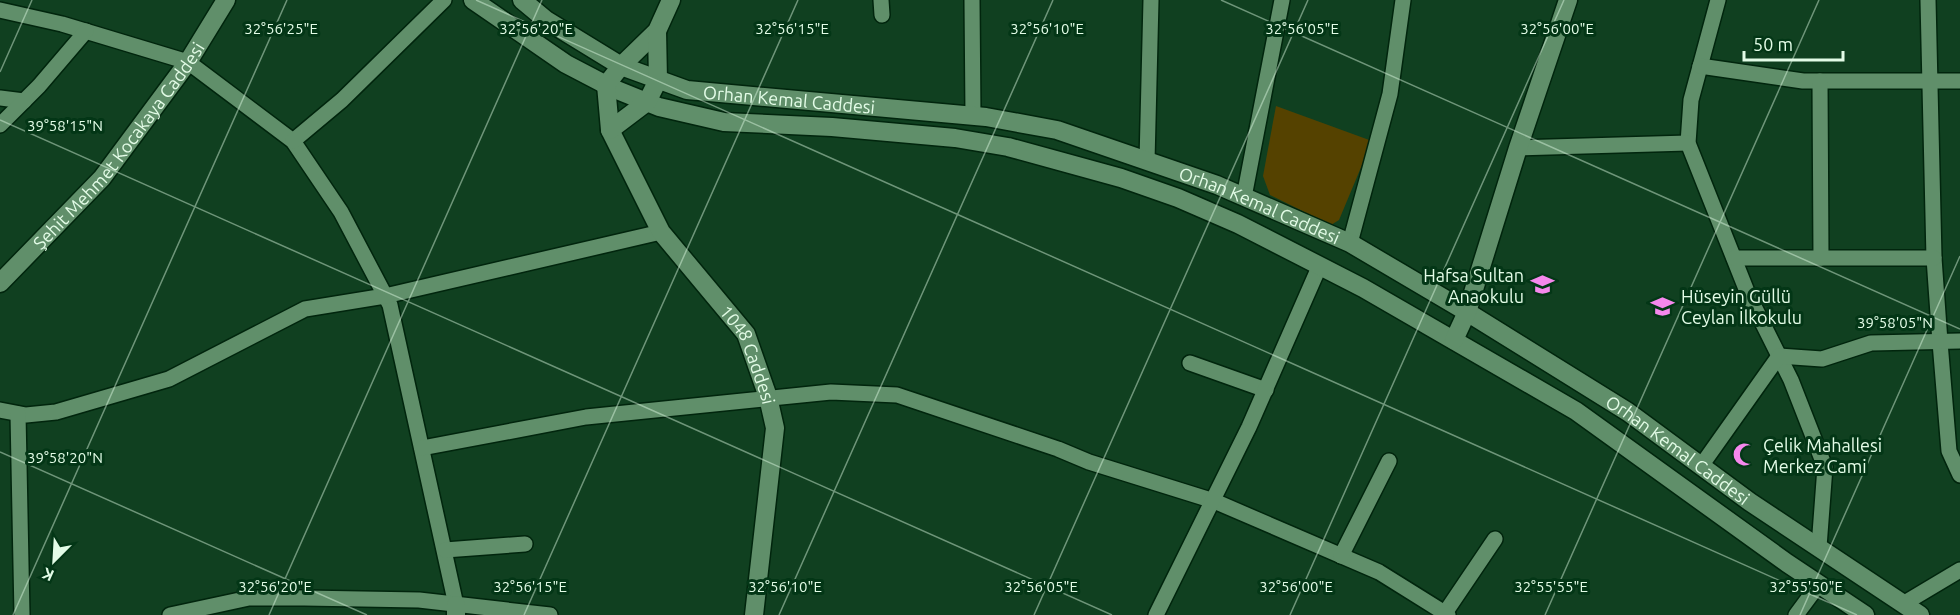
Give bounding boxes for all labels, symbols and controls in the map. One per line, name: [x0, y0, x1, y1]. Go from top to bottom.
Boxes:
text: 32°56'25"E: [244, 20, 318, 37]
text: 32°56'20"E: [499, 20, 573, 37]
text: 32°56'15"E: [755, 20, 829, 37]
text: 32°56'10"E: [1010, 20, 1084, 37]
text: 32°56'05"E: [1265, 20, 1339, 37]
text: 32°56'00"E: [1520, 20, 1594, 37]
scale bar: [1744, 24, 1843, 62]
text: 50 m: [1753, 34, 1793, 54]
street label: Şehit Mehmet Kocakaya Caddesi: [29, 38, 208, 253]
street label: Orhan Kemal Caddesi: [702, 82, 876, 117]
text: 39°58'15"N: [27, 117, 103, 134]
street label: Orhan Kemal Caddesi: [1177, 163, 1343, 247]
place label: Hafsa Sultan Anaokulu: [1423, 265, 1524, 306]
school or university icon: Hafsa Sultan Anaokulu: [1529, 272, 1555, 298]
place label: Hüseyin Güllü Ceylan İlkokulu: [1681, 286, 1802, 327]
school or university icon: Hüseyin Güllü Ceylan İlkokulu: [1650, 293, 1676, 319]
street label: 1048 Caddesi: [716, 301, 779, 406]
text: 39°58'05"N: [1857, 314, 1933, 331]
street label: Orhan Kemal Caddesi: [1603, 391, 1754, 508]
place label: Çelik Mahallesi Merkez Cami: [1763, 435, 1882, 476]
mosque icon: Çelik Mahallesi Merkez Cami: [1732, 442, 1758, 468]
text: 39°58'20"N: [27, 449, 103, 466]
north arrow: [24, 531, 84, 591]
text: K: [39, 564, 56, 585]
text: 32°56'20"E: [238, 578, 312, 595]
text: 32°56'15"E: [493, 578, 567, 595]
text: 32°56'10"E: [748, 578, 822, 595]
text: 32°56'05"E: [1004, 578, 1078, 595]
text: 32°56'00"E: [1259, 578, 1333, 595]
text: 32°55'55"E: [1514, 578, 1588, 595]
text: 32°55'50"E: [1769, 578, 1843, 595]

